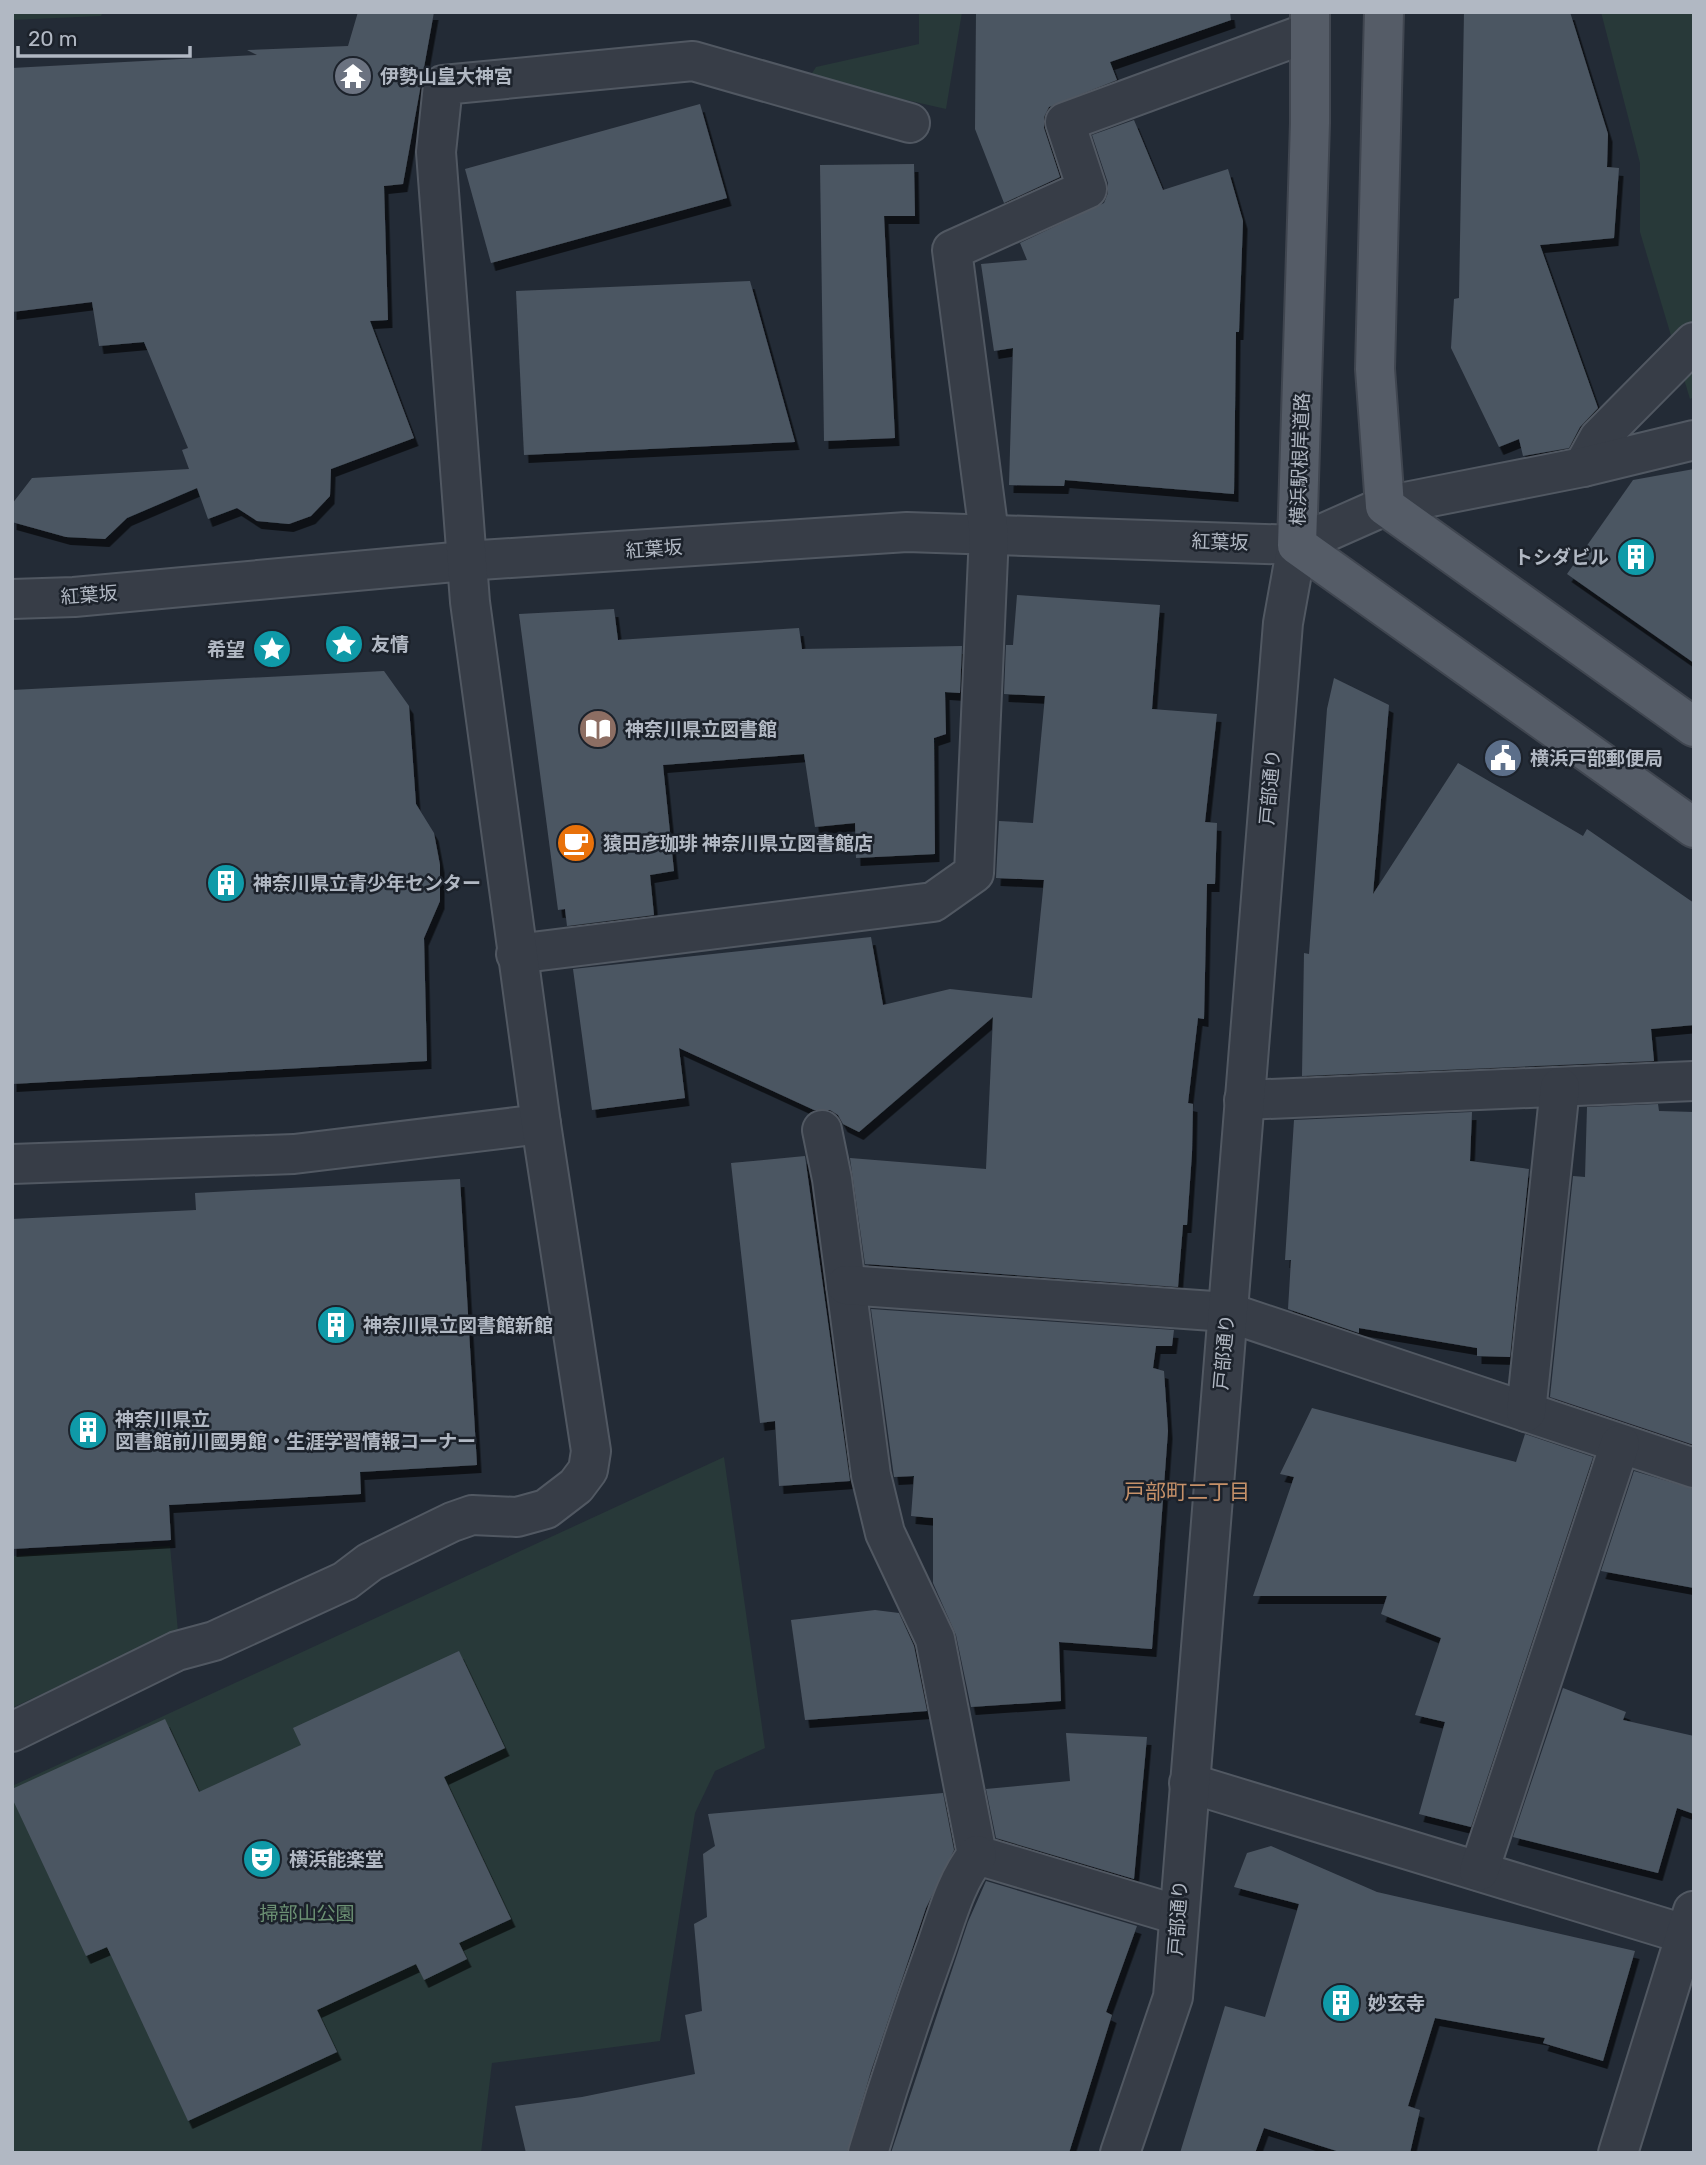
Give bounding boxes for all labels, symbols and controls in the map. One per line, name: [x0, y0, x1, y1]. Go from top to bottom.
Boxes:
scale bar: [18, 14, 189, 58]
text: 20 m: [28, 26, 77, 51]
temple icon: 伊勢山皇大神宮: [332, 55, 374, 97]
place label: 伊勢山皇大神宮: [380, 65, 513, 88]
street label: 横浜駅根岸道路: [1286, 392, 1314, 526]
street label: 紅葉坂: [1191, 530, 1249, 554]
street label: 紅葉坂: [625, 536, 683, 562]
building icon: トシダビル: [1615, 536, 1657, 578]
place label: トシダビル: [1514, 546, 1609, 569]
street label: 紅葉坂: [60, 582, 118, 608]
place icon: 友情: [323, 623, 365, 665]
place icon: 希望: [251, 628, 293, 670]
place label: 友情: [371, 633, 409, 656]
place label: 希望: [207, 638, 245, 661]
library icon: 神奈川県立図書館: [577, 708, 619, 750]
place label: 神奈川県立図書館: [625, 718, 777, 741]
public building icon: 横浜戸部郵便局: [1482, 737, 1524, 779]
place label: 横浜戸部郵便局: [1530, 747, 1663, 770]
street label: 戸部通り: [1255, 748, 1285, 826]
cafe icon: 猿田彦珈琲 神奈川県立図書館店: [555, 822, 597, 864]
place label: 猿田彦珈琲 神奈川県立図書館店: [603, 832, 873, 855]
building icon: 神奈川県立青少年センター: [205, 862, 247, 904]
place label: 神奈川県立青少年センター: [253, 872, 481, 895]
building icon: 神奈川県立図書館新館: [315, 1304, 357, 1346]
street label: 戸部通り: [1209, 1313, 1239, 1391]
place label: 神奈川県立図書館新館: [363, 1314, 553, 1337]
place label: 神奈川県立 図書館前川國男館・生涯学習情報コーナー: [115, 1408, 476, 1453]
building icon: 神奈川県立 図書館前川國男館・生涯学習情報コーナー: [67, 1409, 109, 1451]
district label: 戸部町二丁目: [1124, 1479, 1250, 1504]
theatre icon: 横浜能楽堂: [241, 1838, 283, 1880]
place label: 横浜能楽堂: [289, 1848, 384, 1871]
street label: 戸部通り: [1164, 1879, 1192, 1957]
park label: 掃部山公園: [259, 1902, 355, 1925]
building icon: 妙玄寺: [1320, 1982, 1362, 2024]
place label: 妙玄寺: [1368, 1992, 1425, 2015]

